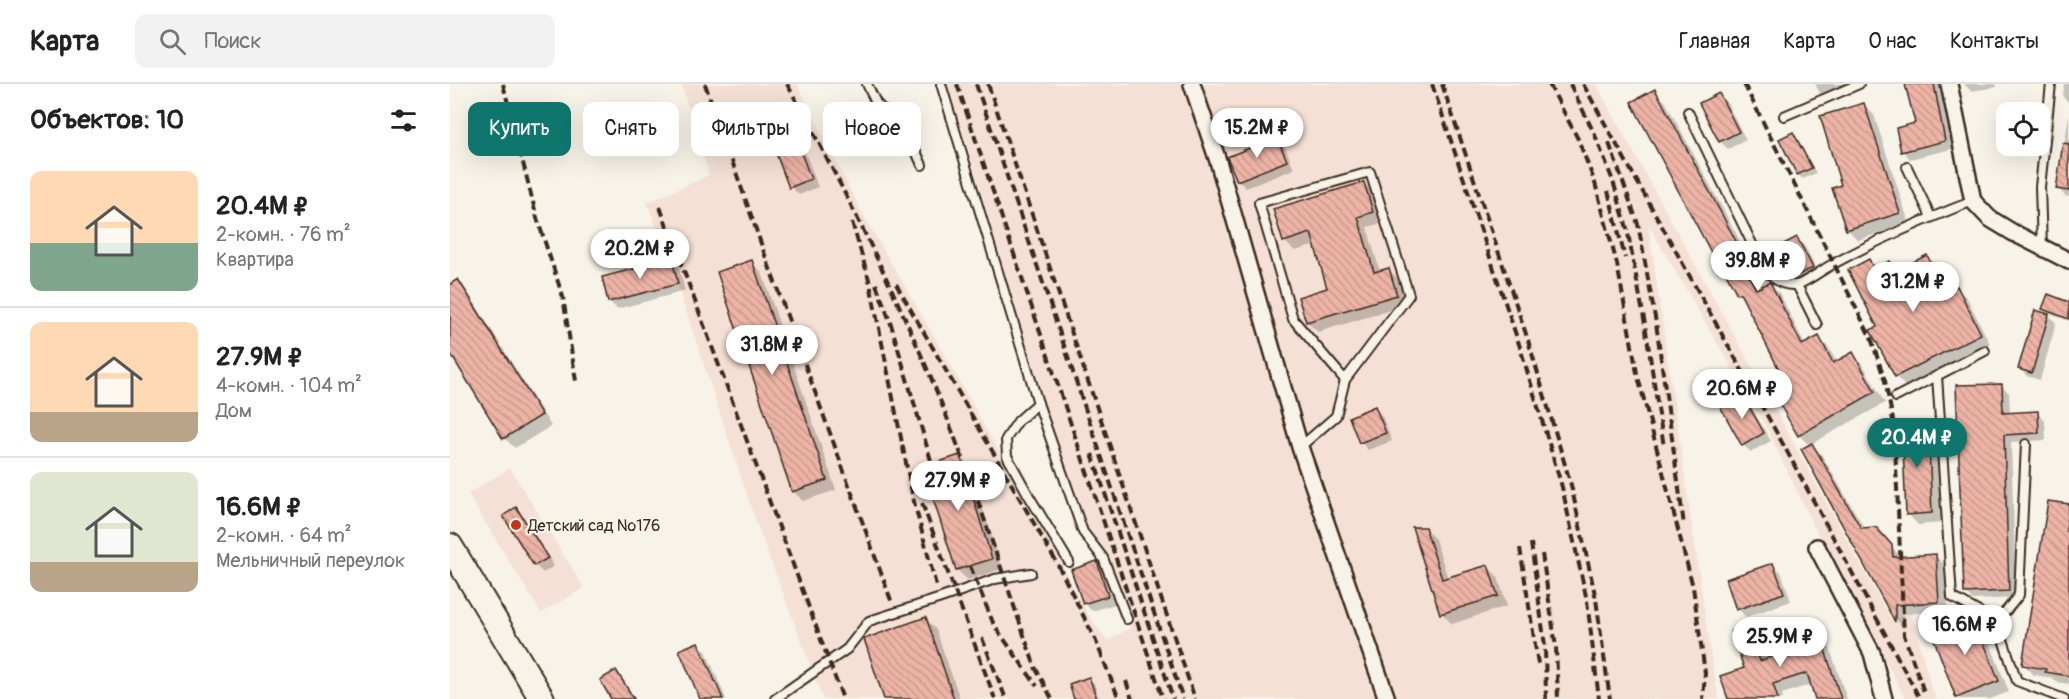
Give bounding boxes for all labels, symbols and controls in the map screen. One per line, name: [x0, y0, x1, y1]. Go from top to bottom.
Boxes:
search box: [135, 14, 555, 68]
text: Карта: [30, 24, 99, 59]
icon: search: [156, 25, 189, 58]
text: Поиск: [204, 27, 262, 55]
text: Главная: [1679, 28, 1750, 55]
text: Карта: [1783, 28, 1835, 55]
text: О нас: [1868, 28, 1917, 55]
text: Контакты: [1950, 28, 2039, 55]
chip: Купить: [468, 102, 571, 156]
chip: Снять: [583, 102, 679, 156]
chip: Фильтры: [691, 102, 811, 156]
chip: Новое: [823, 102, 921, 156]
map controls: [1996, 102, 2050, 156]
button: locate: [1996, 102, 2050, 156]
text: Объектов: 10: [30, 104, 184, 136]
icon: filters: [387, 104, 420, 137]
pin: 15.2M ₽: [1202, 108, 1312, 159]
text: 15.2M ₽: [1225, 115, 1289, 140]
text: 20.4M ₽: [216, 190, 309, 222]
icon: home: [78, 195, 150, 267]
text: 2-комн. · 76 m²: [216, 222, 351, 247]
pin: 20.2M ₽: [585, 229, 695, 280]
text: 20.2M ₽: [604, 236, 676, 261]
pin: 39.8M ₽: [1703, 241, 1813, 292]
text: Квартира: [216, 247, 294, 272]
text: 39.8M ₽: [1725, 248, 1791, 273]
pin: 31.2M ₽: [1858, 262, 1968, 313]
text: 31.2M ₽: [1880, 269, 1946, 294]
pin: 31.8M ₽: [717, 325, 827, 376]
text: 31.8M ₽: [740, 332, 804, 357]
text: 27.9M ₽: [216, 341, 303, 373]
icon: home: [78, 346, 150, 418]
pin: 20.6M ₽: [1687, 369, 1797, 420]
text: 4-комн. · 104 m²: [216, 373, 362, 398]
text: 20.6M ₽: [1706, 376, 1778, 401]
text: Дом: [216, 398, 252, 423]
pin: 20.4M ₽: [1862, 418, 1972, 469]
text: 20.4M ₽: [1881, 425, 1953, 450]
pin: 27.9M ₽: [903, 461, 1013, 512]
text: 27.9M ₽: [924, 468, 992, 493]
text: 16.6M ₽: [216, 491, 302, 523]
icon: home: [78, 496, 150, 568]
place label: Детский сад №176: [527, 516, 660, 536]
marker: Детский сад №176: [509, 518, 523, 532]
text: 2-комн. · 64 m²: [216, 523, 352, 548]
text: Мельничный переулок: [216, 548, 405, 573]
pin: 16.6M ₽: [1910, 605, 2020, 656]
text: 16.6M ₽: [1932, 612, 1998, 637]
pin: 25.9M ₽: [1725, 617, 1835, 668]
text: 25.9M ₽: [1746, 624, 1814, 649]

